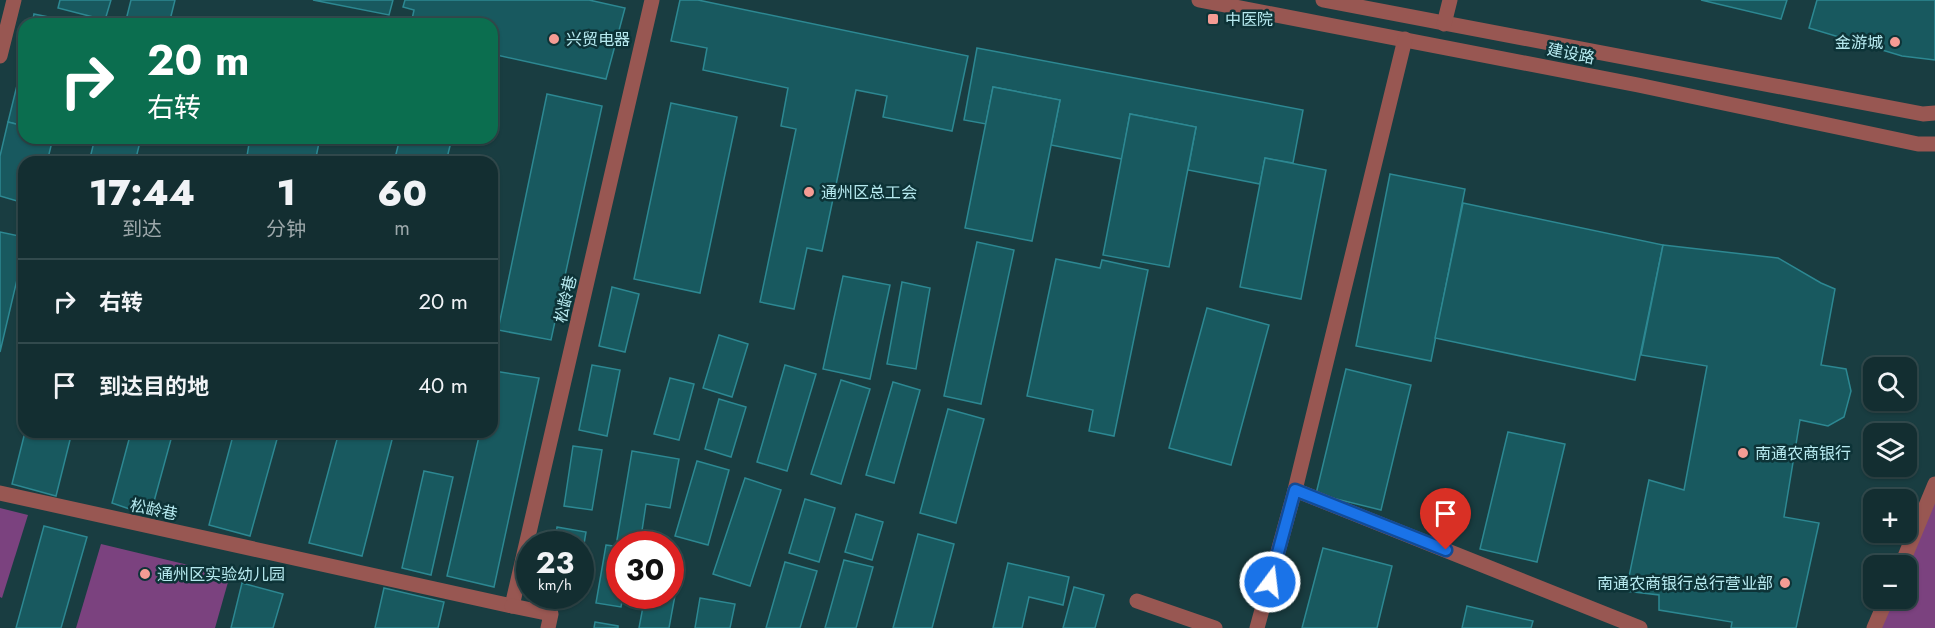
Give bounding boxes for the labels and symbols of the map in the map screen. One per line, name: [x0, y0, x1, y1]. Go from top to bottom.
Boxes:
place label: 中医院: [1225, 8, 1273, 31]
marker: 中医院: [1206, 12, 1220, 26]
place label: 兴贸电器: [566, 28, 630, 51]
place label: 金游城: [1835, 31, 1883, 54]
marker: 兴贸电器: [547, 32, 561, 46]
marker: 金游城: [1888, 35, 1902, 49]
street label: 建设路: [1545, 38, 1597, 69]
place label: 通州区总工会: [821, 181, 917, 204]
marker: 通州区总工会: [802, 185, 816, 199]
street label: 松龄巷: [549, 273, 582, 325]
place label: 南通农商银行: [1755, 442, 1851, 465]
marker: 南通农商银行: [1736, 446, 1750, 460]
pin: [1420, 488, 1471, 550]
street label: 松龄巷: [128, 493, 180, 526]
speed limit sign: 30: [606, 531, 684, 609]
position arrow: [1238, 550, 1302, 614]
place label: 通州区实验幼儿园: [157, 563, 285, 586]
marker: 通州区实验幼儿园: [138, 567, 152, 581]
place label: 南通农商银行总行营业部: [1597, 572, 1773, 595]
marker: 南通农商银行总行营业部: [1778, 576, 1792, 590]

